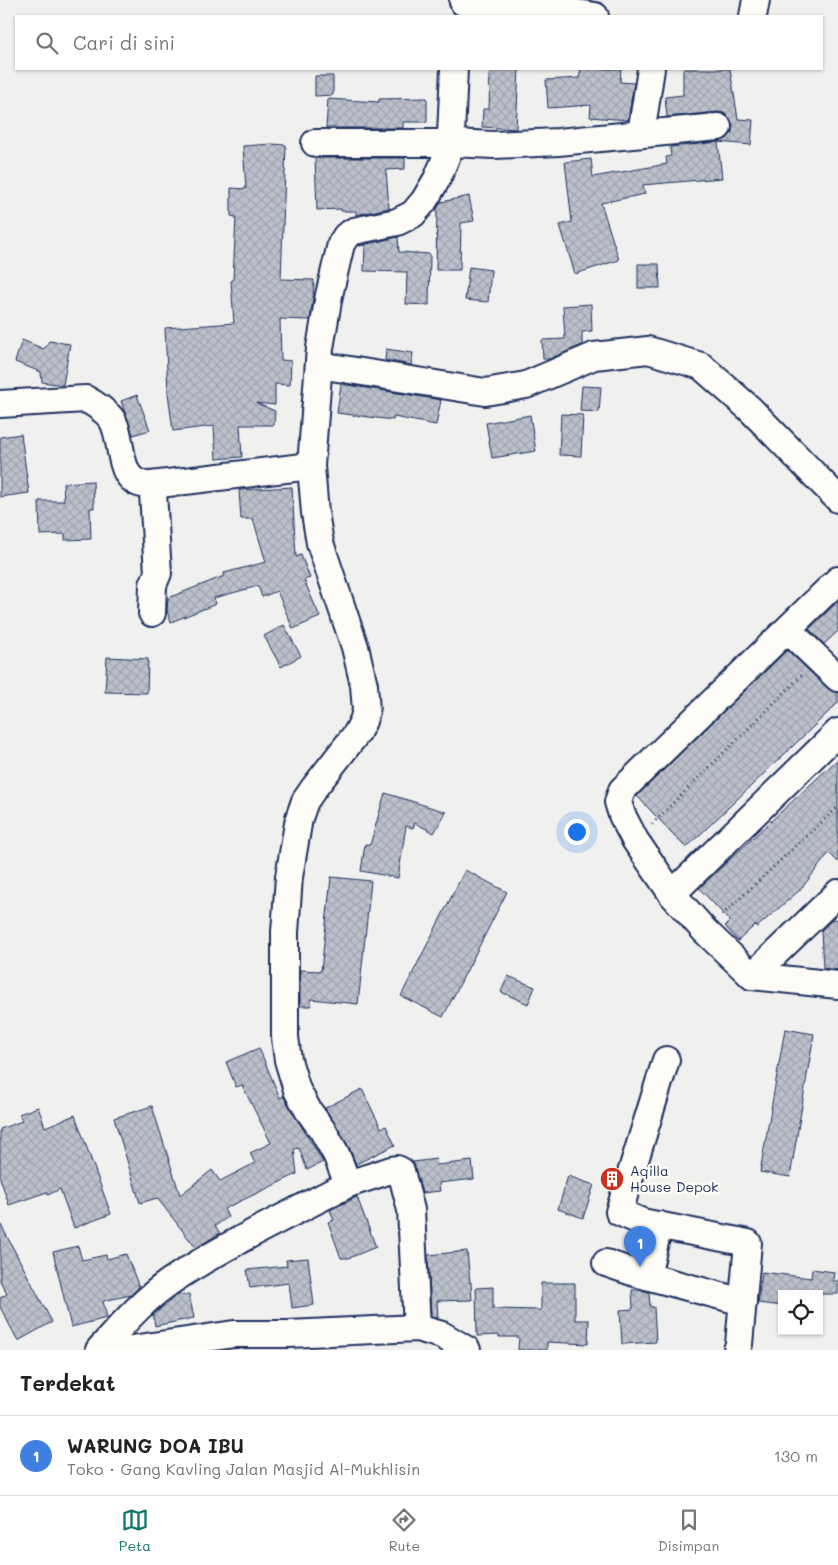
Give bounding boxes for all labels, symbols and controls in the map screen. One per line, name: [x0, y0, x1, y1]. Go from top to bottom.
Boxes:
search box: [15, 15, 823, 70]
icon: search: [33, 29, 61, 57]
text: Cari di sini: [73, 30, 175, 55]
your location: [564, 819, 590, 845]
place label: Aqilla House Depok: [630, 1161, 719, 1196]
building icon: Aqilla House Depok: [599, 1166, 625, 1192]
pin: 1: [624, 1226, 656, 1267]
map controls: [778, 1290, 823, 1335]
button: locate: [778, 1290, 823, 1335]
text: Terdekat: [20, 1369, 115, 1396]
text: WARUNG DOA IBU: [67, 1433, 244, 1458]
text: 1: [32, 1445, 40, 1466]
text: 130 m: [774, 1445, 818, 1466]
text: Toko · Gang Kavling Jalan Masjid Al-Mukhlisin: [67, 1458, 420, 1479]
tab: Peta: [119, 1506, 151, 1555]
tab: Rute: [389, 1506, 420, 1555]
tab: Disimpan: [658, 1506, 719, 1555]

